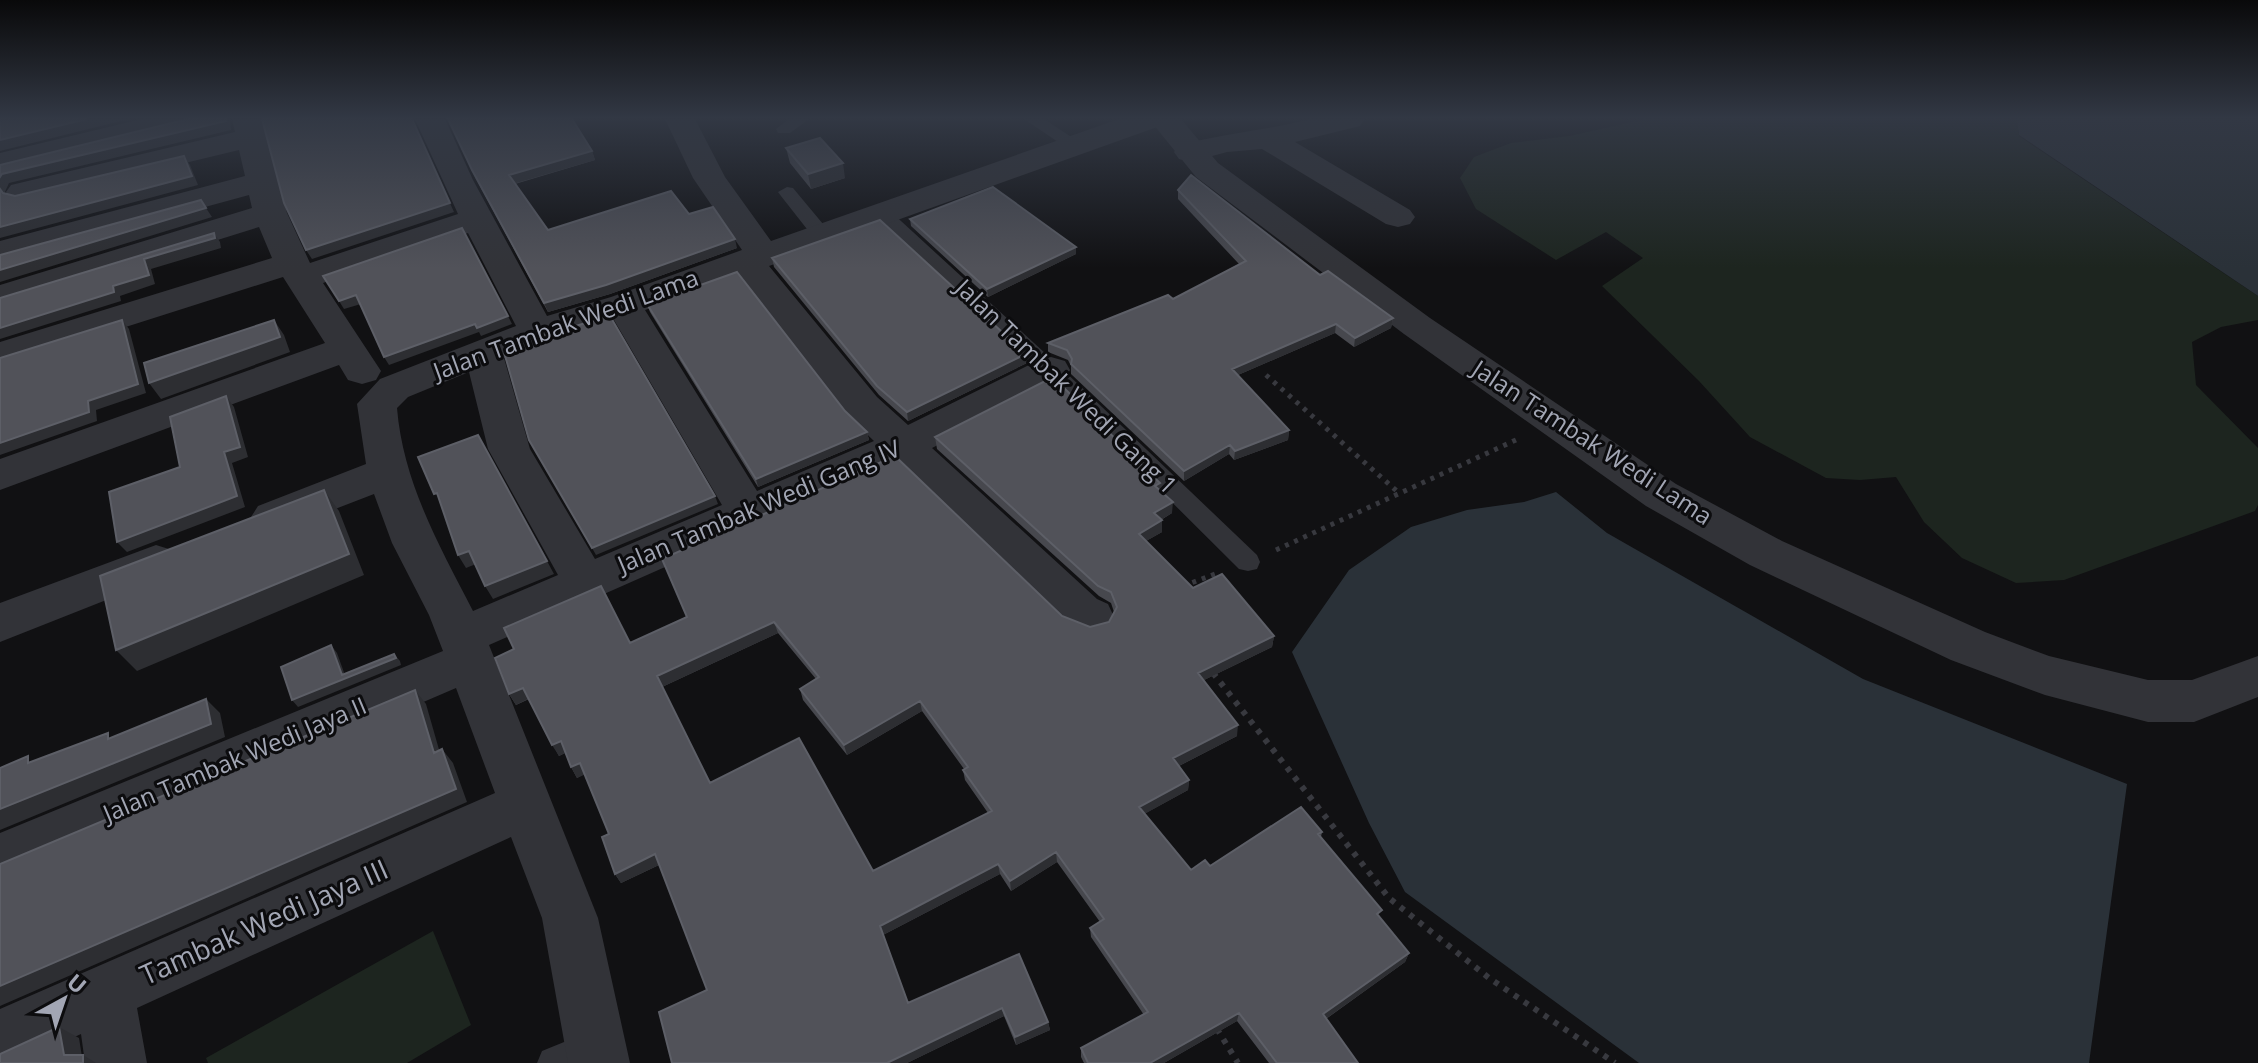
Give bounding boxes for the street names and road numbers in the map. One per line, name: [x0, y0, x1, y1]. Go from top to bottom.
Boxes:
street label: Jalan Tambak Wedi Lama: [427, 260, 703, 388]
street label: Jalan Tambak Wedi Gang 1: [947, 270, 1185, 501]
street label: Jalan Tambak Wedi Lama: [1465, 351, 1719, 532]
street label: Jalan Tambak Wedi Gang IV: [610, 431, 905, 581]
street label: Jalan Tambak Wedi Jaya II: [96, 688, 371, 830]
street label: Tambak Wedi Jaya III: [133, 849, 394, 993]

